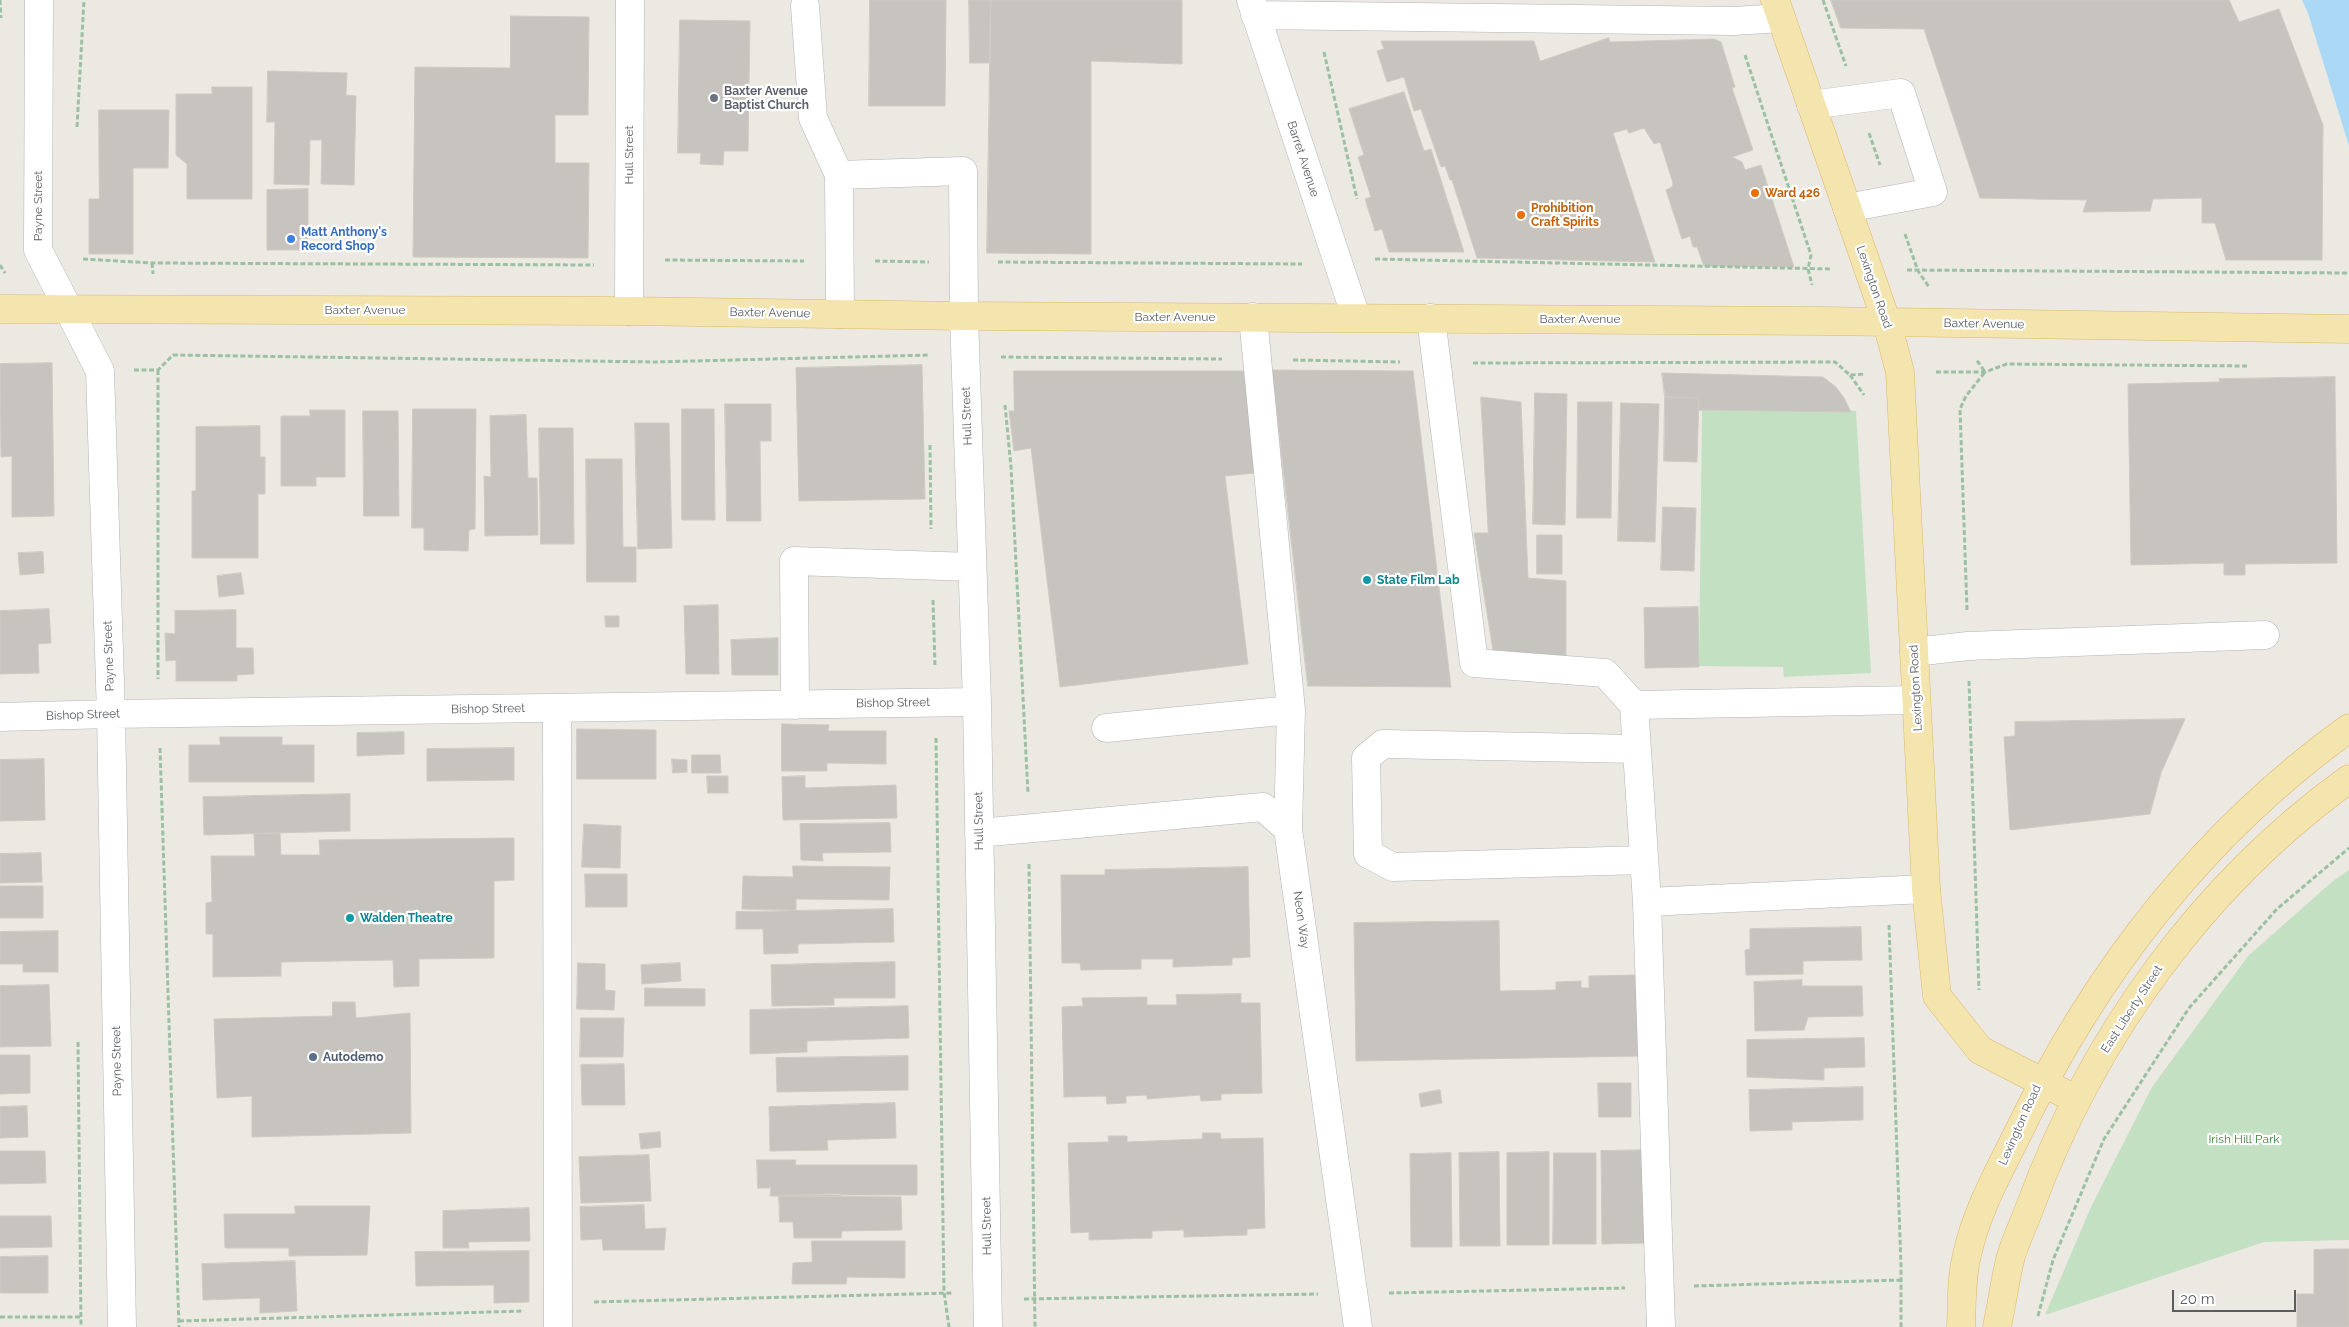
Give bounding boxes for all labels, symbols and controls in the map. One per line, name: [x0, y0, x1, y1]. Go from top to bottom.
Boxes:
place label: Baxter Avenue Baptist Church: [724, 84, 809, 112]
marker: Baxter Avenue Baptist Church: [708, 92, 720, 104]
street label: Barret Avenue: [1284, 119, 1322, 199]
street label: Hull Street: [622, 126, 636, 184]
street label: Payne Street: [31, 171, 45, 241]
place label: Ward 426: [1765, 186, 1820, 200]
marker: Ward 426: [1749, 187, 1761, 199]
place label: Prohibition Craft Spirits: [1531, 201, 1599, 229]
marker: Prohibition Craft Spirits: [1515, 209, 1527, 221]
place label: Matt Anthony's Record Shop: [301, 225, 387, 253]
marker: Matt Anthony's Record Shop: [285, 233, 297, 245]
street label: Lexington Road: [1853, 244, 1895, 330]
street label: Baxter Avenue: [325, 303, 405, 317]
street label: Baxter Avenue: [729, 305, 811, 321]
street label: Baxter Avenue: [1135, 310, 1215, 324]
street label: Baxter Avenue: [1540, 312, 1620, 326]
street label: Baxter Avenue: [1943, 316, 2025, 332]
street label: Hull Street: [959, 386, 975, 446]
place label: State Film Lab: [1377, 573, 1460, 587]
marker: State Film Lab: [1361, 574, 1373, 586]
street label: Payne Street: [101, 620, 117, 692]
street label: Lexington Road: [1907, 644, 1925, 732]
street label: Bishop Street: [856, 695, 930, 711]
street label: Bishop Street: [451, 701, 525, 717]
street label: Bishop Street: [46, 707, 120, 723]
street label: Hull Street: [971, 791, 987, 851]
street label: Neon Way: [1290, 890, 1312, 950]
place label: Walden Theatre: [360, 911, 453, 925]
marker: Walden Theatre: [344, 912, 356, 924]
street label: East Liberty Street: [2098, 962, 2166, 1056]
street label: Payne Street: [109, 1026, 125, 1096]
place label: Autodemo: [323, 1050, 384, 1064]
marker: Autodemo: [307, 1051, 319, 1063]
street label: Lexington Road: [1996, 1082, 2044, 1168]
park label: Irish Hill Park: [2208, 1132, 2280, 1146]
street label: Hull Street: [979, 1196, 995, 1256]
scale bar: [2174, 1280, 2298, 1312]
text: 20 m: [2180, 1290, 2215, 1308]

